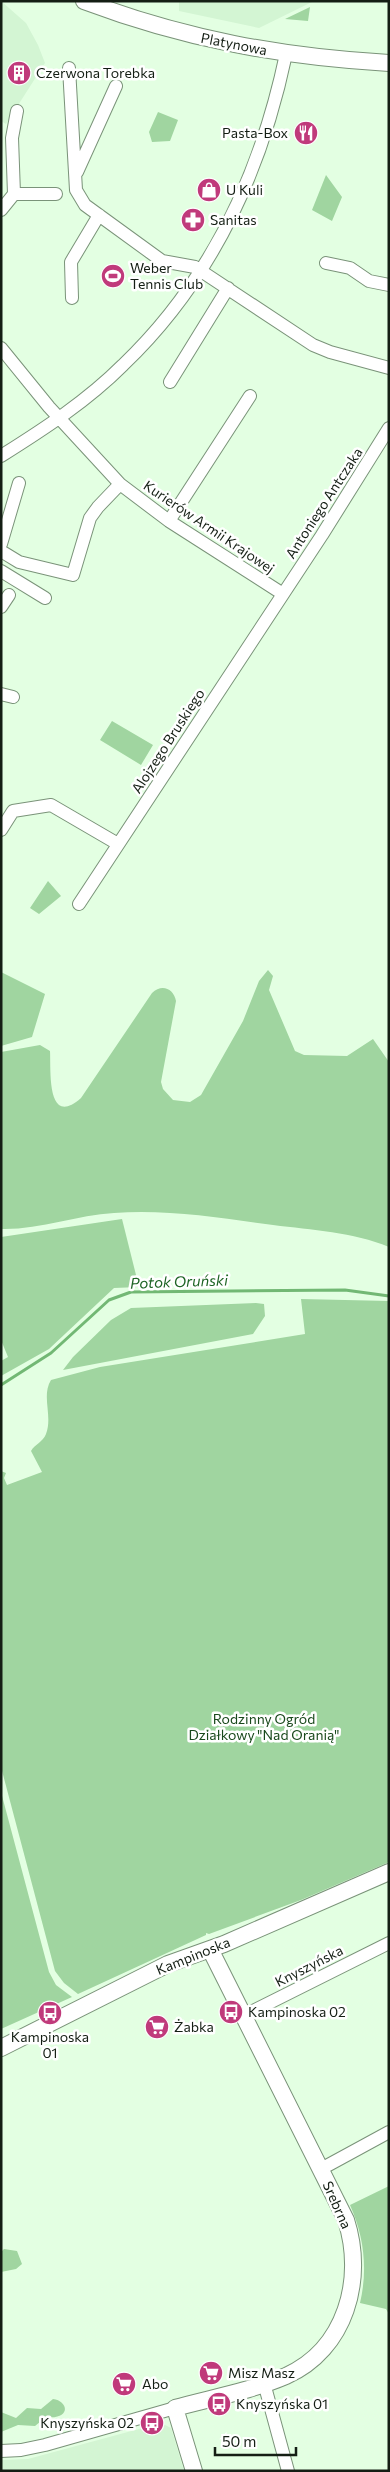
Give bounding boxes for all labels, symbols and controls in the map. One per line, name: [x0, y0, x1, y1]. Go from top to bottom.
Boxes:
street label: Platynowa: [199, 29, 269, 58]
building icon: Czerwona Torebka: [6, 60, 32, 86]
place label: Czerwona Torebka: [36, 64, 155, 81]
restaurant icon: Pasta-Box: [293, 120, 319, 146]
place label: Pasta-Box: [222, 124, 289, 141]
shop icon: U Kuli: [196, 177, 222, 203]
place label: U Kuli: [226, 181, 263, 198]
pharmacy icon: Sanitas: [180, 207, 206, 233]
place label: Sanitas: [210, 211, 257, 228]
place label: Weber Tennis Club: [130, 259, 203, 292]
sports icon: Weber Tennis Club: [100, 263, 126, 289]
street label: Antoniego Antczaka: [281, 444, 366, 561]
street label: Kurierów Armii Krajowej: [141, 476, 278, 577]
street label: Alojzego Bruskiego: [127, 685, 208, 796]
water label: Potok Oruński: [130, 1270, 229, 1292]
park label: Rodzinny Ogród Działkowy "Nad Oranią": [188, 1710, 340, 1743]
street label: Kampinoska: [153, 1933, 232, 1978]
street label: Knyszyńska: [272, 1941, 346, 1990]
bus stop icon: Kampinoska 02: [218, 1999, 244, 2025]
bus stop icon: Kampinoska 01: [37, 2000, 63, 2026]
place label: Kampinoska 02: [248, 2003, 346, 2020]
supermarket icon: Żabka: [144, 2014, 170, 2040]
place label: Żabka: [174, 2018, 214, 2035]
place label: Kampinoska 01: [11, 2028, 89, 2061]
street label: Srebrna: [319, 2178, 355, 2231]
supermarket icon: Misz Masz: [198, 2360, 224, 2386]
place label: Misz Masz: [228, 2364, 295, 2381]
supermarket icon: Abo: [111, 2371, 137, 2397]
place label: Abo: [142, 2375, 168, 2392]
bus stop icon: Knyszyńska 01: [206, 2391, 232, 2417]
place label: Knyszyńska 01: [236, 2395, 328, 2412]
bus stop icon: Knyszyńska 02: [139, 2410, 165, 2436]
place label: Knyszyńska 02: [40, 2414, 134, 2431]
scale bar: [215, 2424, 296, 2456]
text: 50 m: [222, 2432, 256, 2450]

